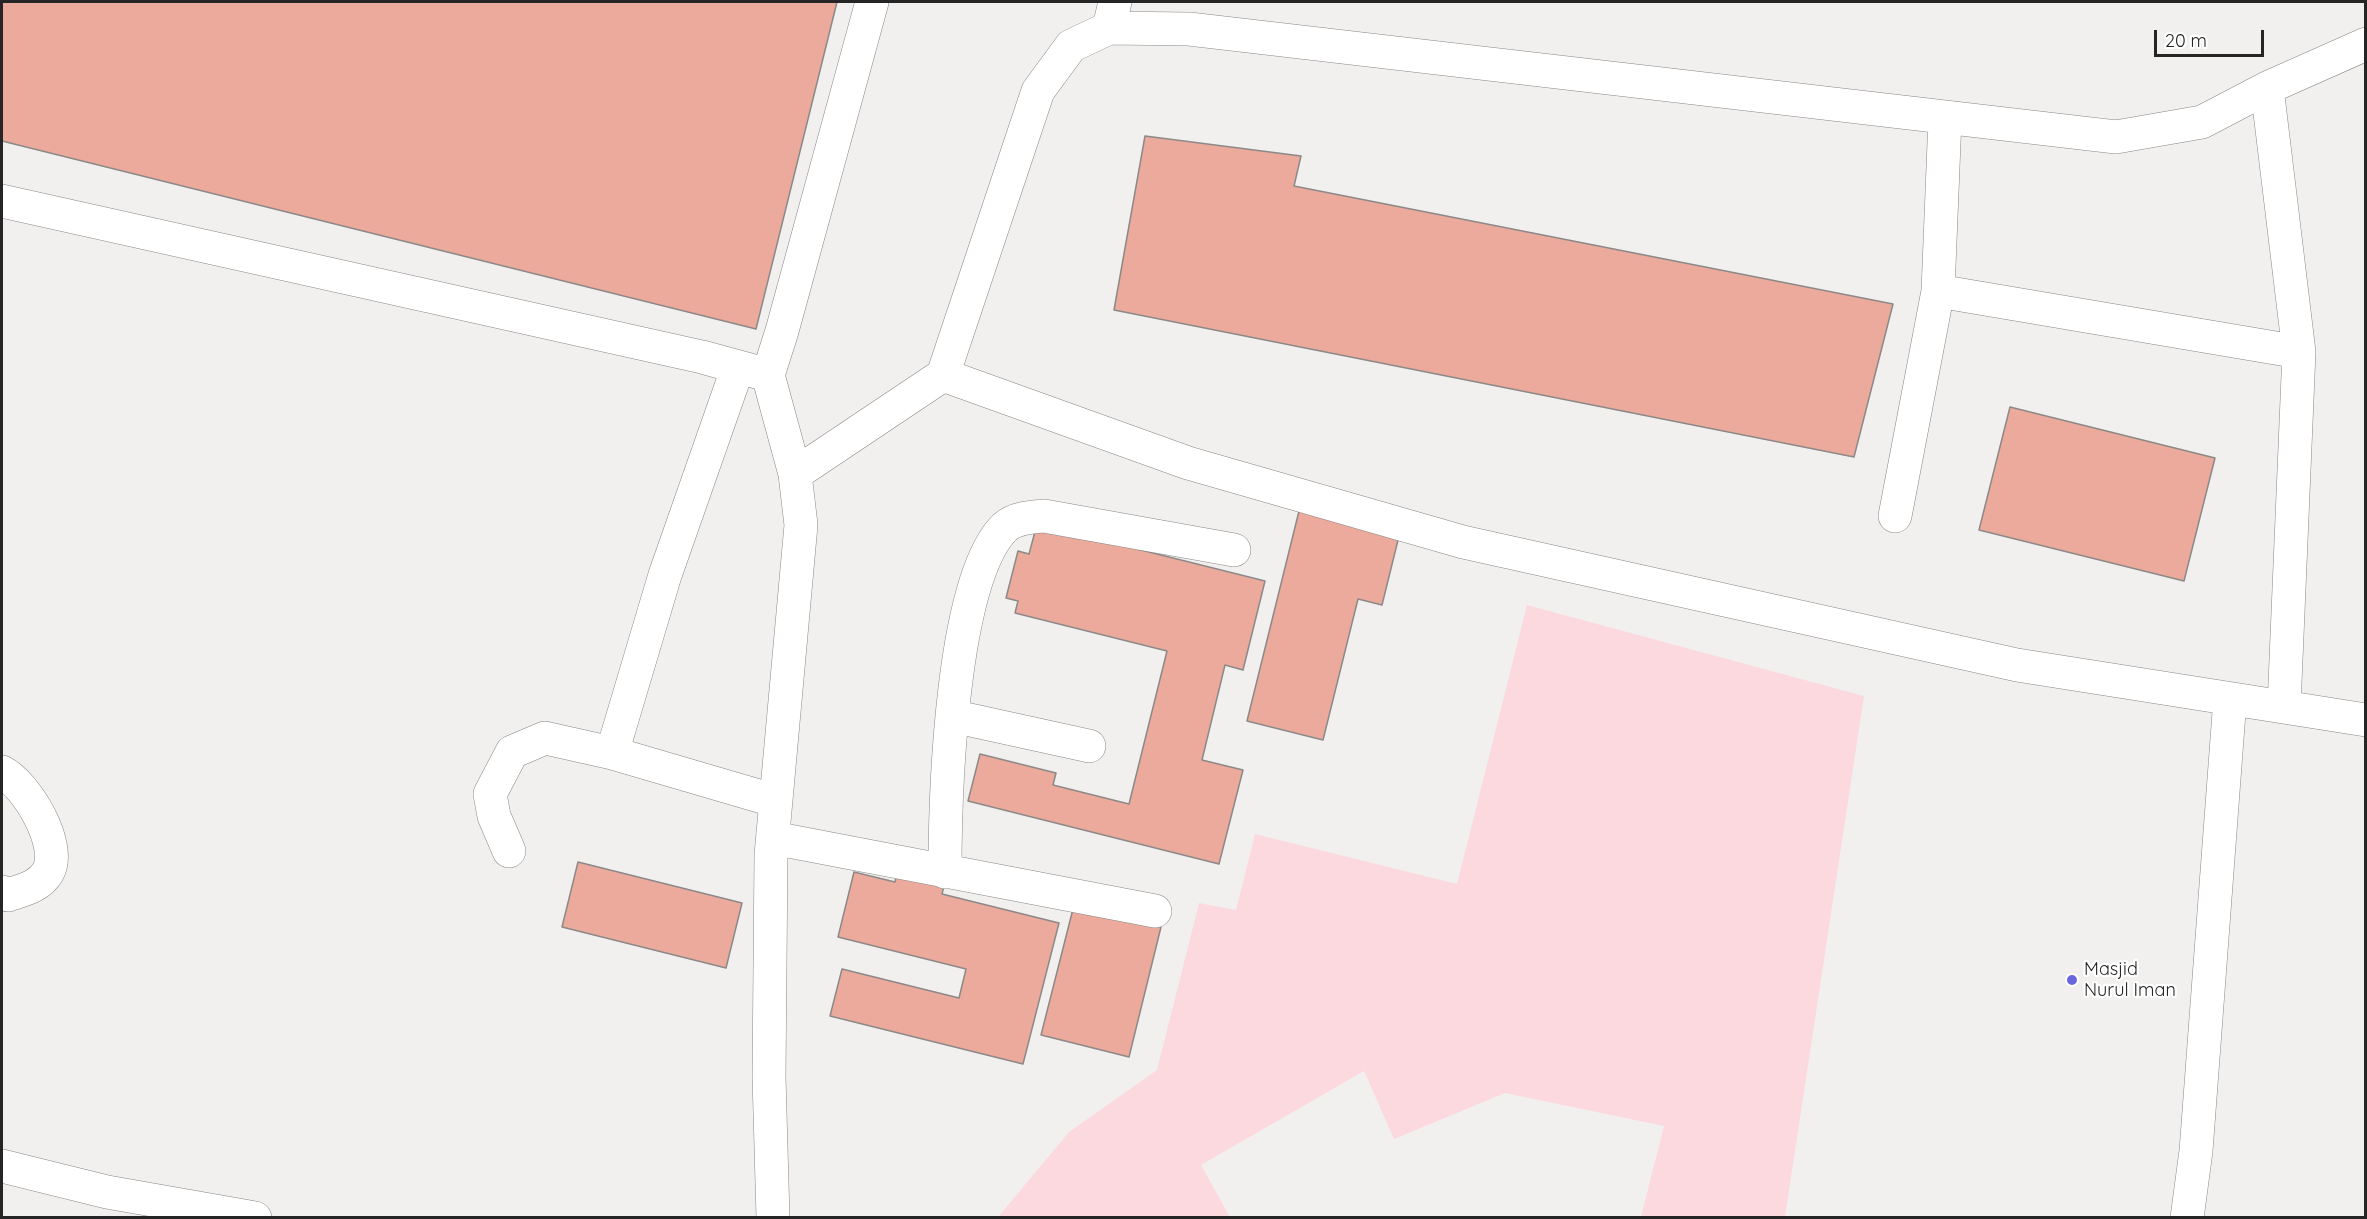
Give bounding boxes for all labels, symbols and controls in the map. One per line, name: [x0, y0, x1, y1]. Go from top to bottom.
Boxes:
scale bar: [2157, 18, 2266, 56]
text: 20 m: [2165, 29, 2207, 52]
place label: Masjid Nurul Iman: [2084, 959, 2176, 1002]
marker: Masjid Nurul Iman: [2065, 973, 2079, 987]

